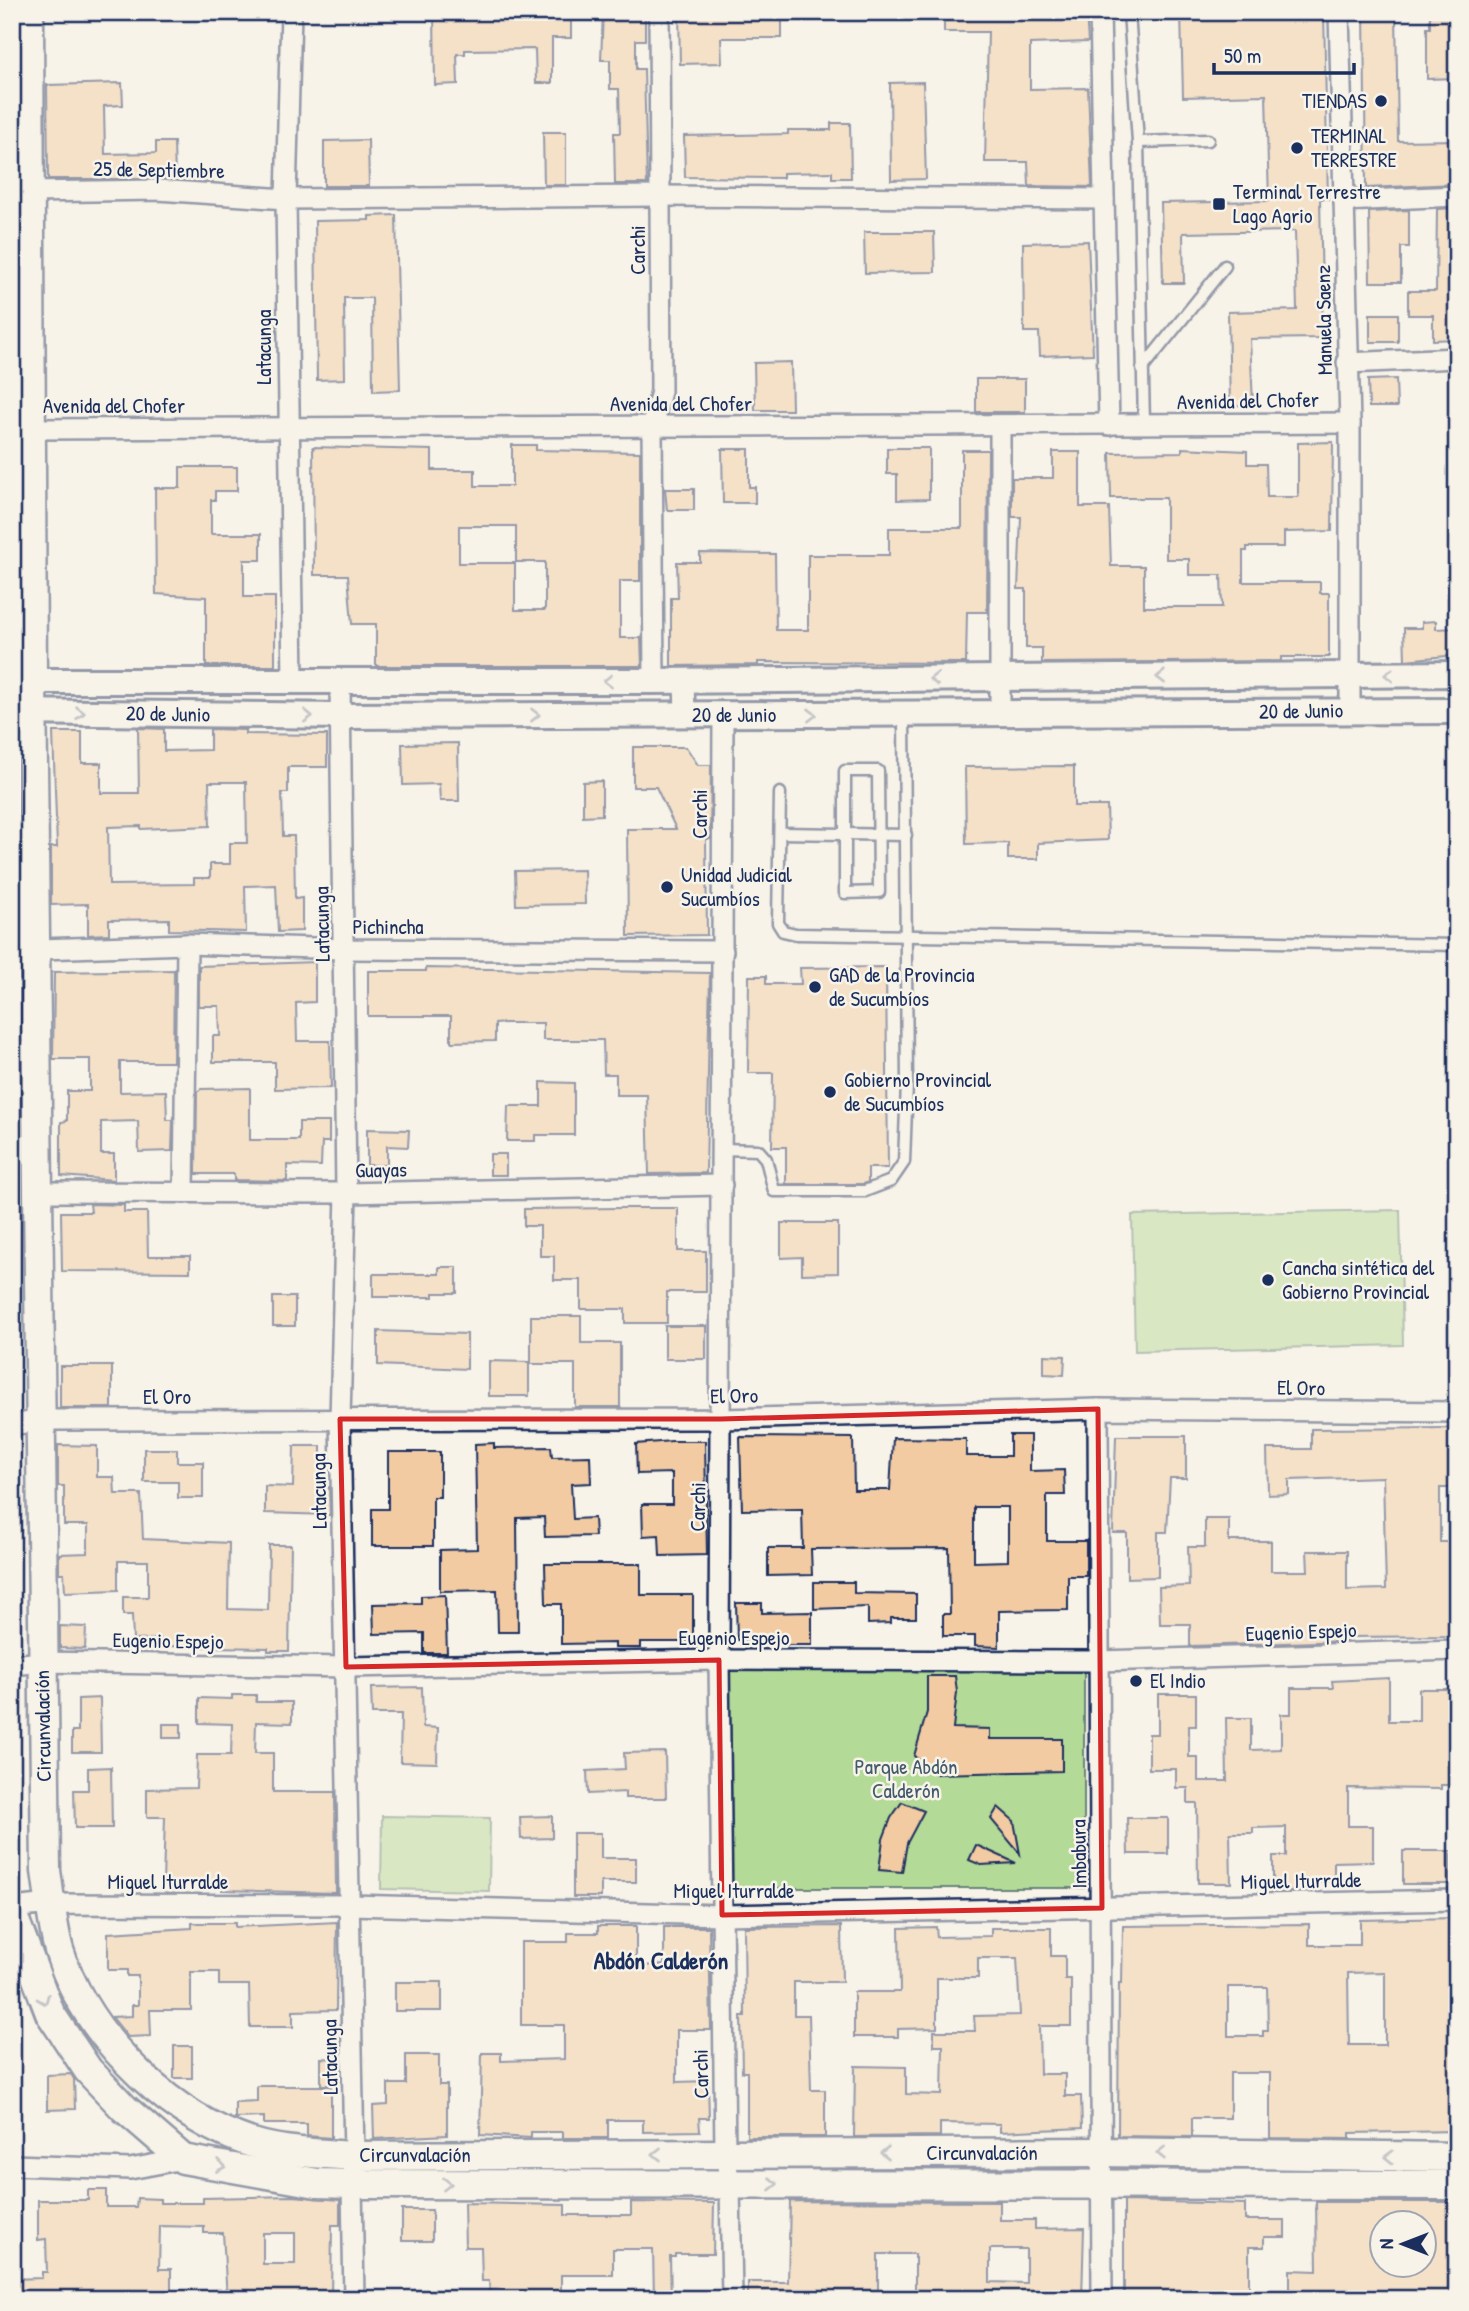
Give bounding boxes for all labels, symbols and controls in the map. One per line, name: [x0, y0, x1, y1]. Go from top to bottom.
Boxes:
scale bar: [1214, 32, 1354, 76]
text: 50 m: [1224, 41, 1261, 70]
place label: TIENDAS: [1302, 86, 1367, 115]
marker: TIENDAS: [1373, 93, 1389, 109]
place label: TERMINAL TERRESTRE: [1311, 121, 1397, 174]
marker: TERMINAL TERRESTRE: [1289, 140, 1305, 156]
street label: 25 de Septiembre: [93, 154, 225, 185]
place label: Terminal Terrestre Lago Agrio: [1233, 177, 1381, 230]
marker: Terminal Terrestre Lago Agrio: [1211, 196, 1227, 212]
street label: Carchi: [623, 225, 652, 275]
street label: Manuela Saenz: [1308, 265, 1339, 375]
street label: Latacunga: [249, 309, 278, 385]
street label: Avenida del Chofer: [1177, 385, 1319, 416]
street label: Avenida del Chofer: [610, 389, 752, 418]
street label: Avenida del Chofer: [43, 391, 185, 420]
one-way arrow: [1383, 667, 1394, 682]
one-way arrow: [1155, 669, 1166, 685]
one-way arrow: [928, 671, 938, 687]
one-way arrow: [602, 673, 613, 689]
street label: 20 de Junio: [1259, 695, 1343, 726]
street label: 20 de Junio: [126, 698, 210, 729]
street label: 20 de Junio: [692, 700, 776, 729]
one-way arrow: [76, 705, 86, 721]
one-way arrow: [531, 707, 541, 723]
one-way arrow: [807, 707, 818, 723]
one-way arrow: [303, 708, 314, 723]
street label: Carchi: [685, 789, 714, 839]
place label: Unidad Judicial Sucumbíos: [681, 860, 792, 913]
marker: Unidad Judicial Sucumbíos: [659, 879, 675, 895]
street label: Latacunga: [306, 886, 337, 962]
street label: Pichincha: [352, 912, 424, 941]
place label: GAD de la Provincia de Sucumbíos: [829, 960, 975, 1013]
marker: GAD de la Provincia de Sucumbíos: [807, 979, 823, 995]
place label: Gobierno Provincial de Sucumbíos: [844, 1065, 991, 1118]
marker: Gobierno Provincial de Sucumbíos: [822, 1084, 838, 1100]
street label: Guayas: [355, 1155, 407, 1184]
place label: Cancha sintética del Gobierno Provincial: [1282, 1253, 1435, 1306]
marker: Cancha sintética del Gobierno Provincial: [1260, 1272, 1276, 1288]
street label: El Oro: [1277, 1373, 1325, 1402]
street label: El Oro: [710, 1381, 758, 1410]
street label: El Oro: [143, 1382, 191, 1411]
street label: Latacunga: [303, 1453, 334, 1529]
street label: Carchi: [683, 1482, 712, 1532]
street label: Eugenio Espejo: [1245, 1615, 1357, 1648]
street label: Eugenio Espejo: [679, 1623, 790, 1652]
street label: Eugenio Espejo: [112, 1625, 224, 1656]
place label: El Indio: [1150, 1666, 1205, 1695]
street label: Circunvalación: [27, 1670, 58, 1782]
marker: El Indio: [1128, 1673, 1144, 1689]
park label: Parque Abdón Calderón: [855, 1752, 957, 1805]
street label: Imbabura: [1063, 1819, 1094, 1889]
street label: Miguel Iturralde: [1240, 1865, 1362, 1896]
street label: Miguel Iturralde: [108, 1867, 228, 1896]
street label: Miguel Iturralde: [674, 1876, 794, 1905]
district label: Abdón Calderón: [594, 1944, 728, 1976]
one-way arrow: [36, 1993, 50, 2005]
street label: Latacunga: [314, 2019, 345, 2095]
street label: Carchi: [686, 2049, 715, 2099]
street label: Circunvalación: [926, 2138, 1038, 2167]
street label: Circunvalación: [359, 2140, 471, 2169]
one-way arrow: [879, 2145, 889, 2161]
one-way arrow: [1155, 2145, 1166, 2161]
one-way arrow: [651, 2146, 662, 2162]
one-way arrow: [1383, 2149, 1394, 2164]
one-way arrow: [215, 2158, 227, 2173]
one-way arrow: [443, 2176, 453, 2192]
one-way arrow: [768, 2176, 779, 2192]
north arrow: [1368, 2210, 1438, 2280]
text: N: [1373, 2239, 1399, 2249]

